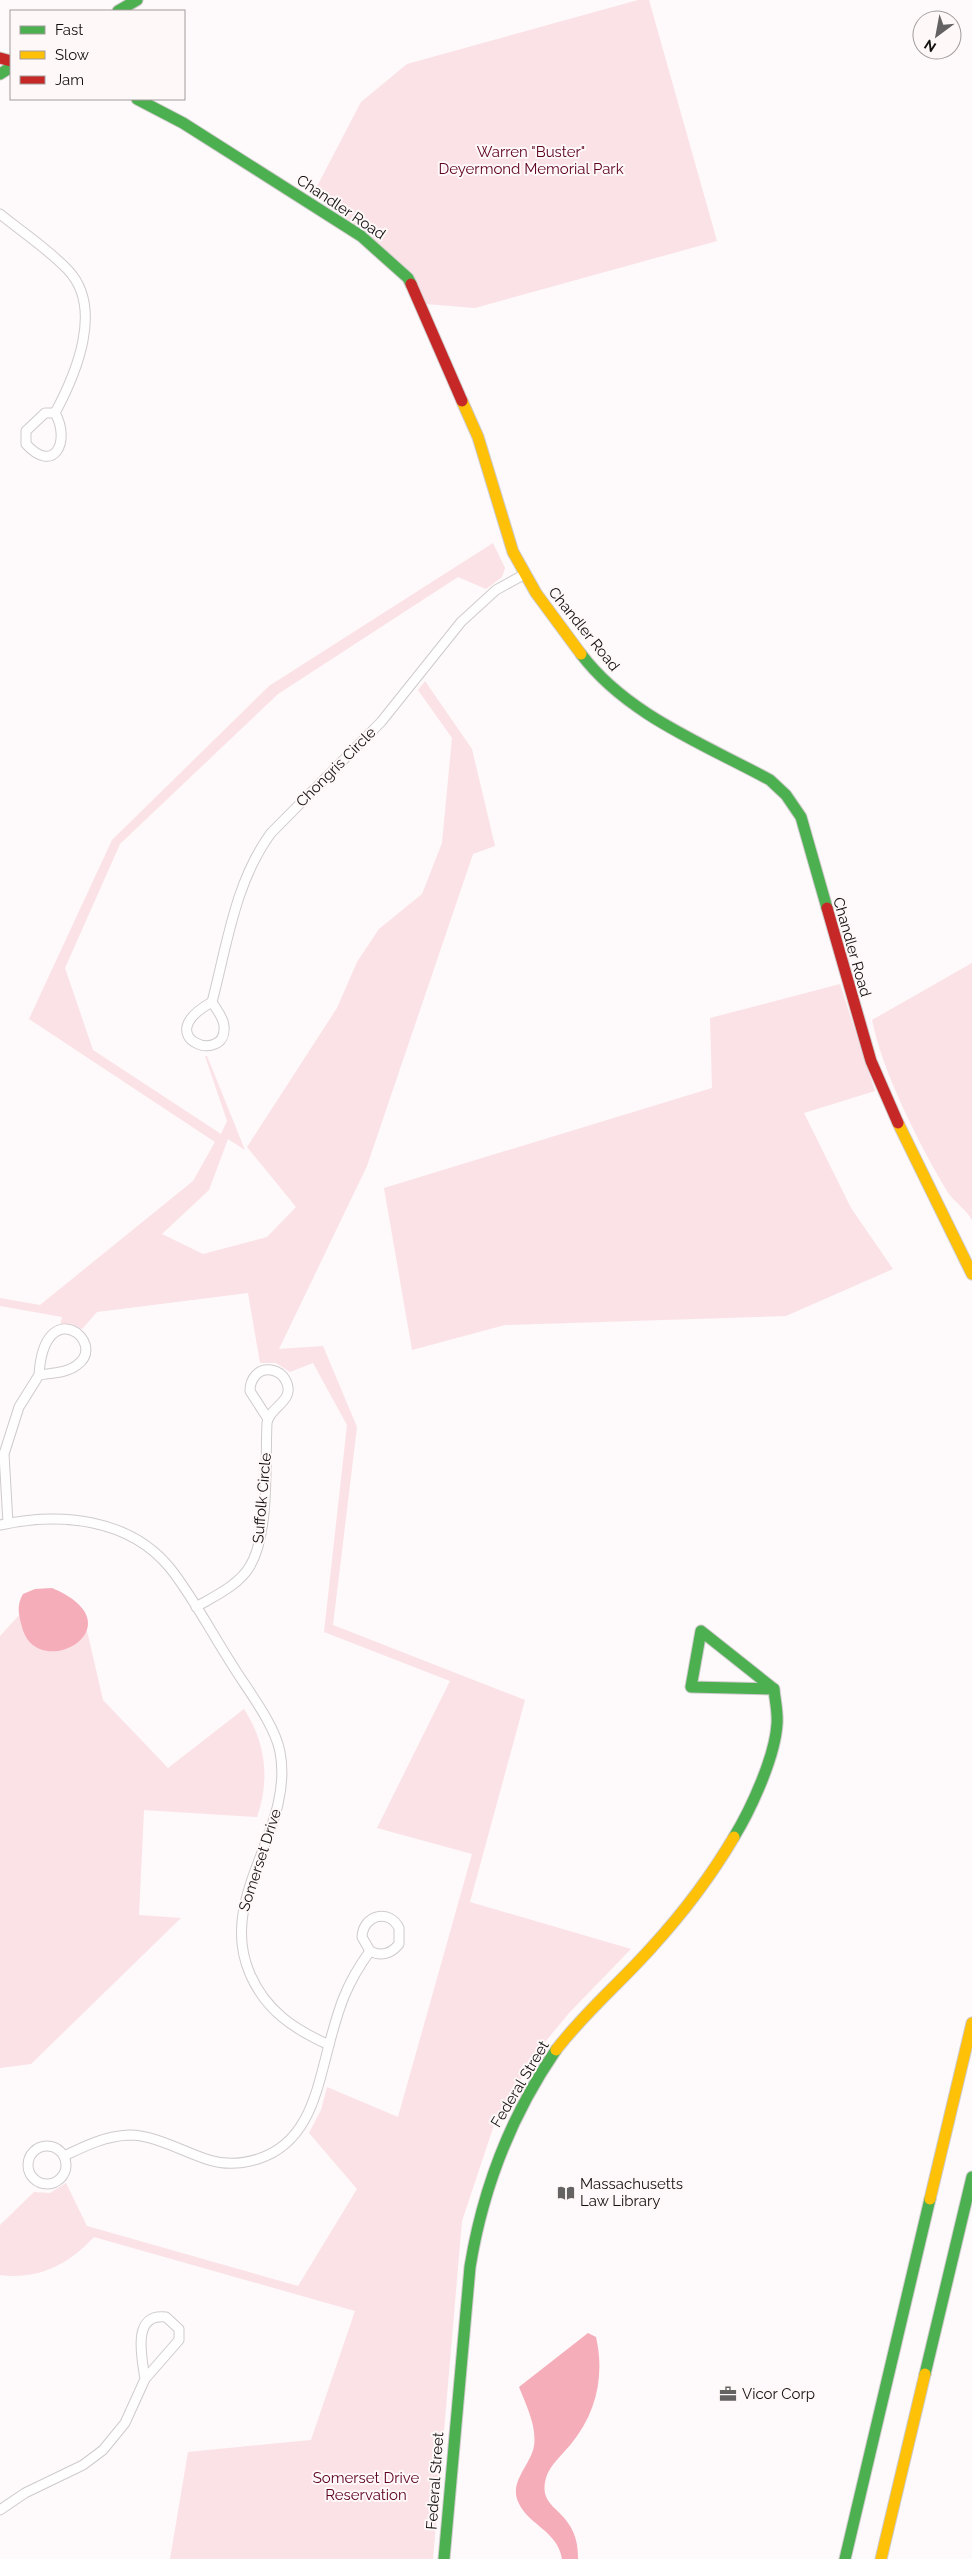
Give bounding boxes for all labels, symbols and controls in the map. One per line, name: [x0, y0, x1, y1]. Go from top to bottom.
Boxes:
legend: [10, 10, 185, 100]
north arrow: [912, 10, 962, 60]
text: Fast: [55, 21, 83, 39]
text: N: [921, 36, 939, 56]
text: Slow: [55, 46, 89, 64]
text: Jam: [55, 71, 84, 89]
park label: Warren "Buster" Deyermond Memorial Park: [438, 143, 624, 178]
street label: Chandler Road: [293, 171, 389, 243]
street label: Chandler Road: [545, 583, 623, 675]
street label: Chongris Circle: [292, 723, 380, 811]
street label: Chandler Road: [829, 895, 875, 999]
street label: Suffolk Circle: [249, 1452, 275, 1544]
street label: Somerset Drive: [235, 1806, 285, 1913]
street label: Federal Street: [487, 2037, 553, 2131]
place label: Massachusetts Law Library: [580, 2175, 683, 2210]
library icon: Massachusetts Law Library: [556, 2183, 576, 2203]
office icon: Vicor Corp: [718, 2384, 738, 2404]
place label: Vicor Corp: [742, 2385, 815, 2403]
street label: Federal Street: [423, 2432, 447, 2530]
park label: Somerset Drive Reservation: [313, 2469, 419, 2504]

